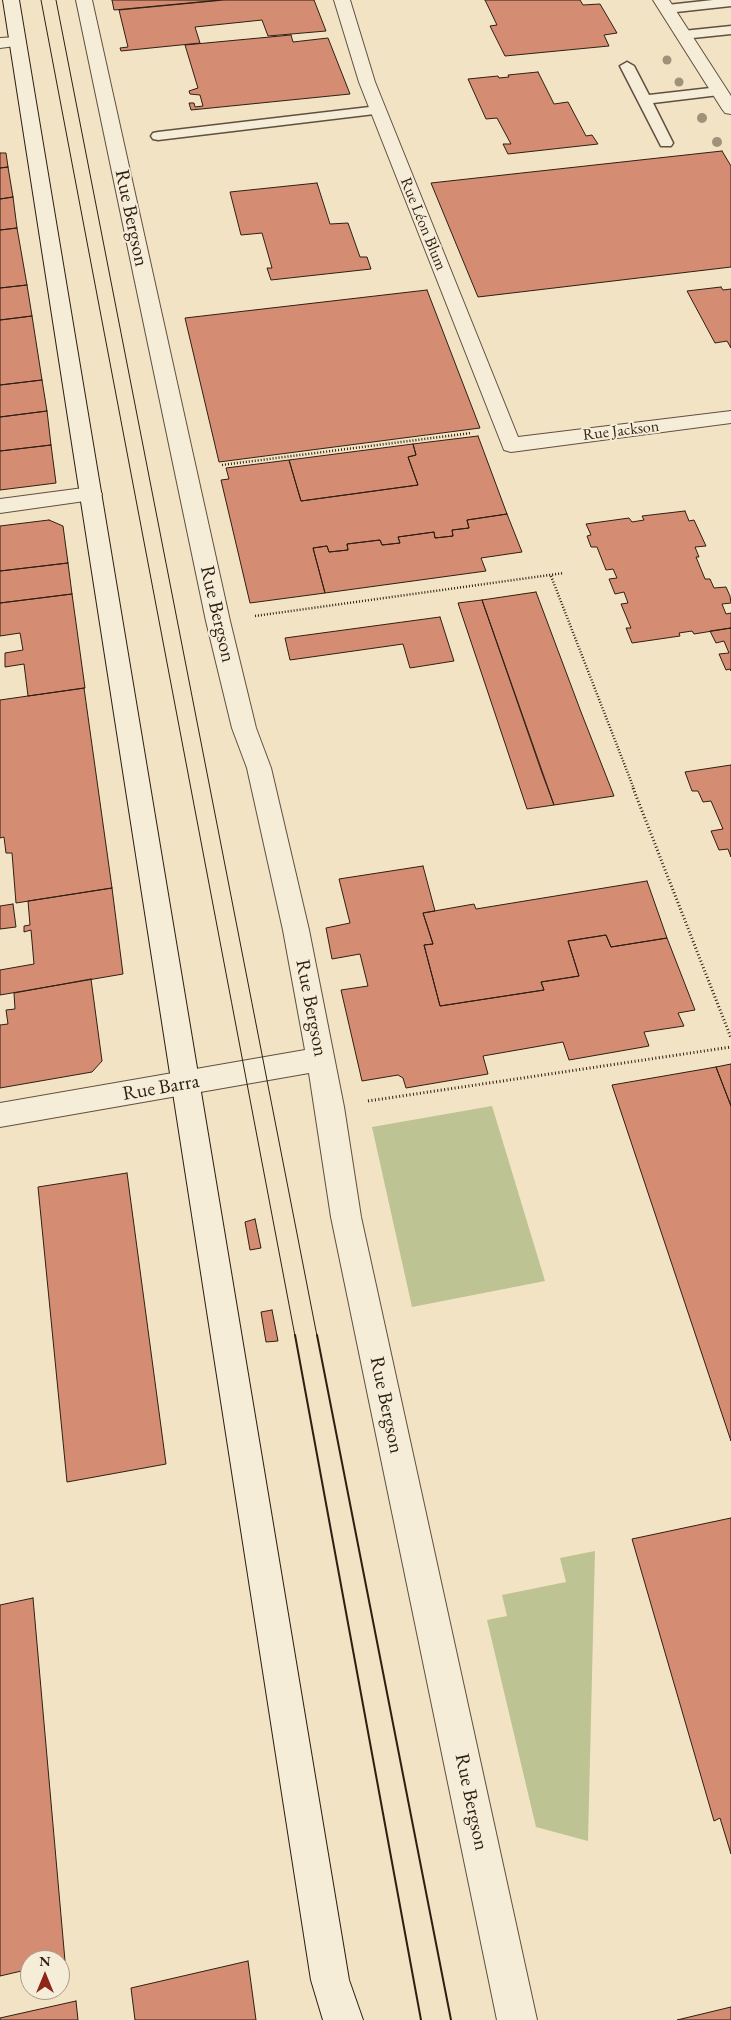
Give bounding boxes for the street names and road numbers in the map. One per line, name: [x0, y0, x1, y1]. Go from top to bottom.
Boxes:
street label: Rue Bergson: [109, 167, 153, 269]
street label: Rue Léon Blum: [396, 175, 450, 273]
street label: Rue Jackson: [582, 417, 660, 445]
street label: Rue Bergson: [194, 563, 240, 665]
street label: Rue Bergson: [290, 957, 332, 1059]
street label: Rue Barra: [121, 1069, 201, 1107]
street label: Rue Bergson: [364, 1354, 408, 1456]
street label: Rue Bergson: [449, 1751, 493, 1853]

